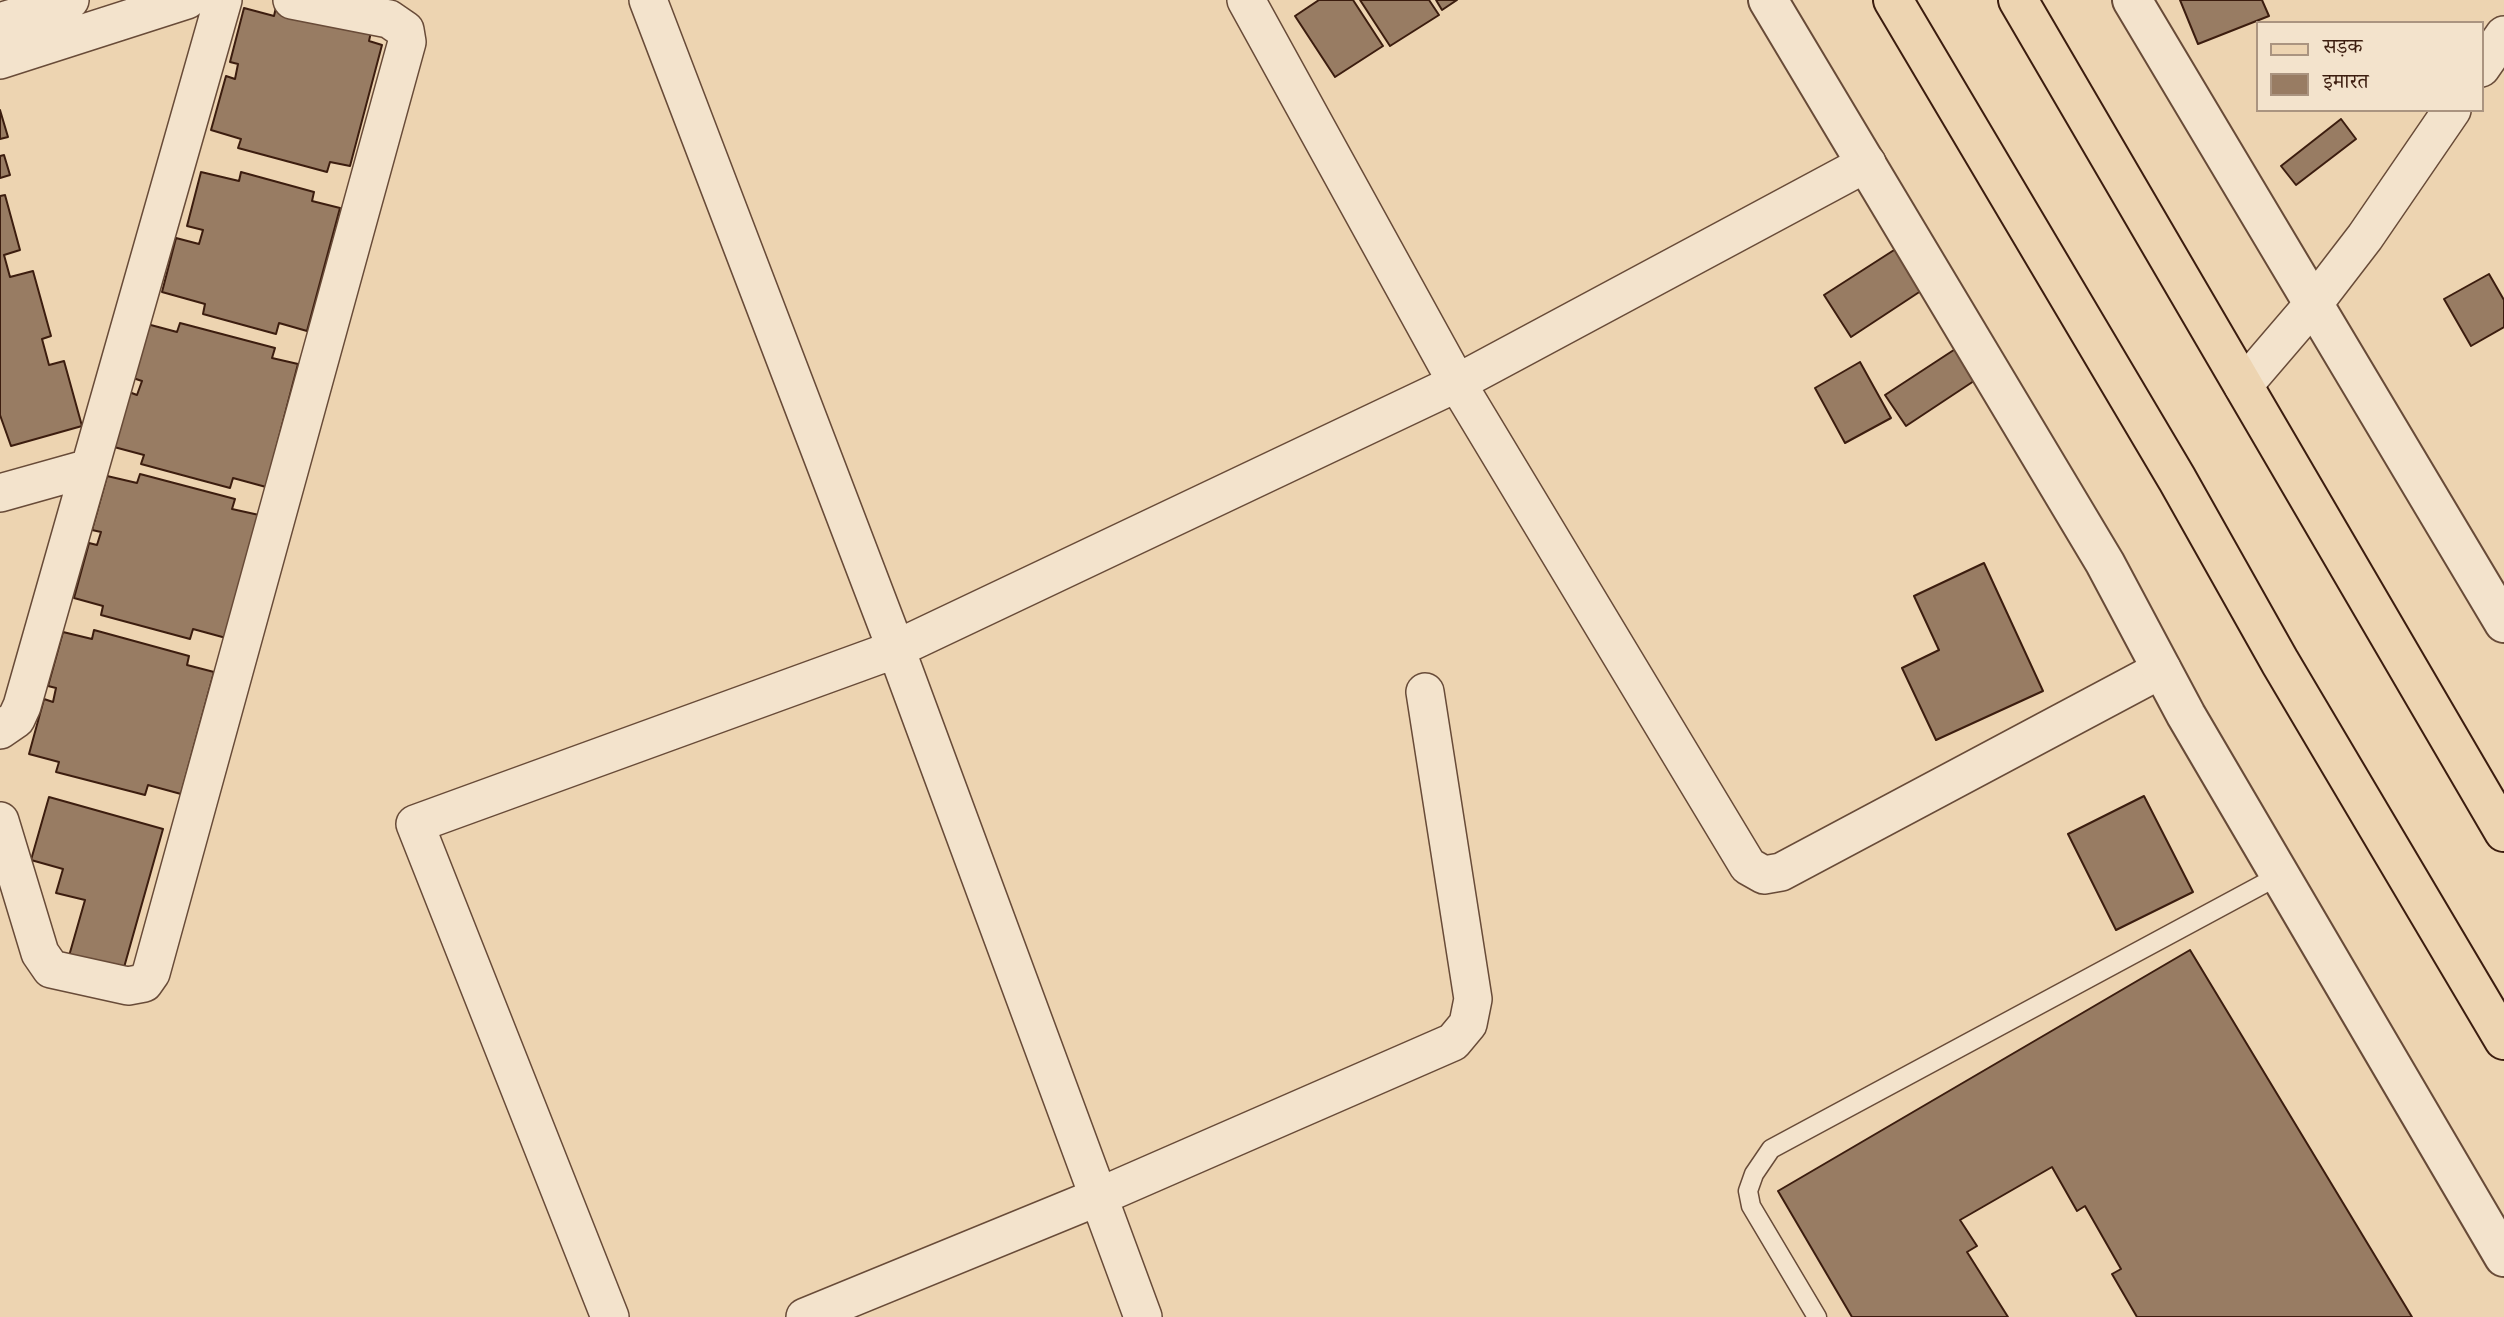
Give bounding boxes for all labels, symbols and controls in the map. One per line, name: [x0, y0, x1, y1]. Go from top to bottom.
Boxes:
legend: [2256, 21, 2483, 112]
text: सड़क: [2323, 34, 2362, 60]
text: इमारत: [2323, 69, 2369, 95]

